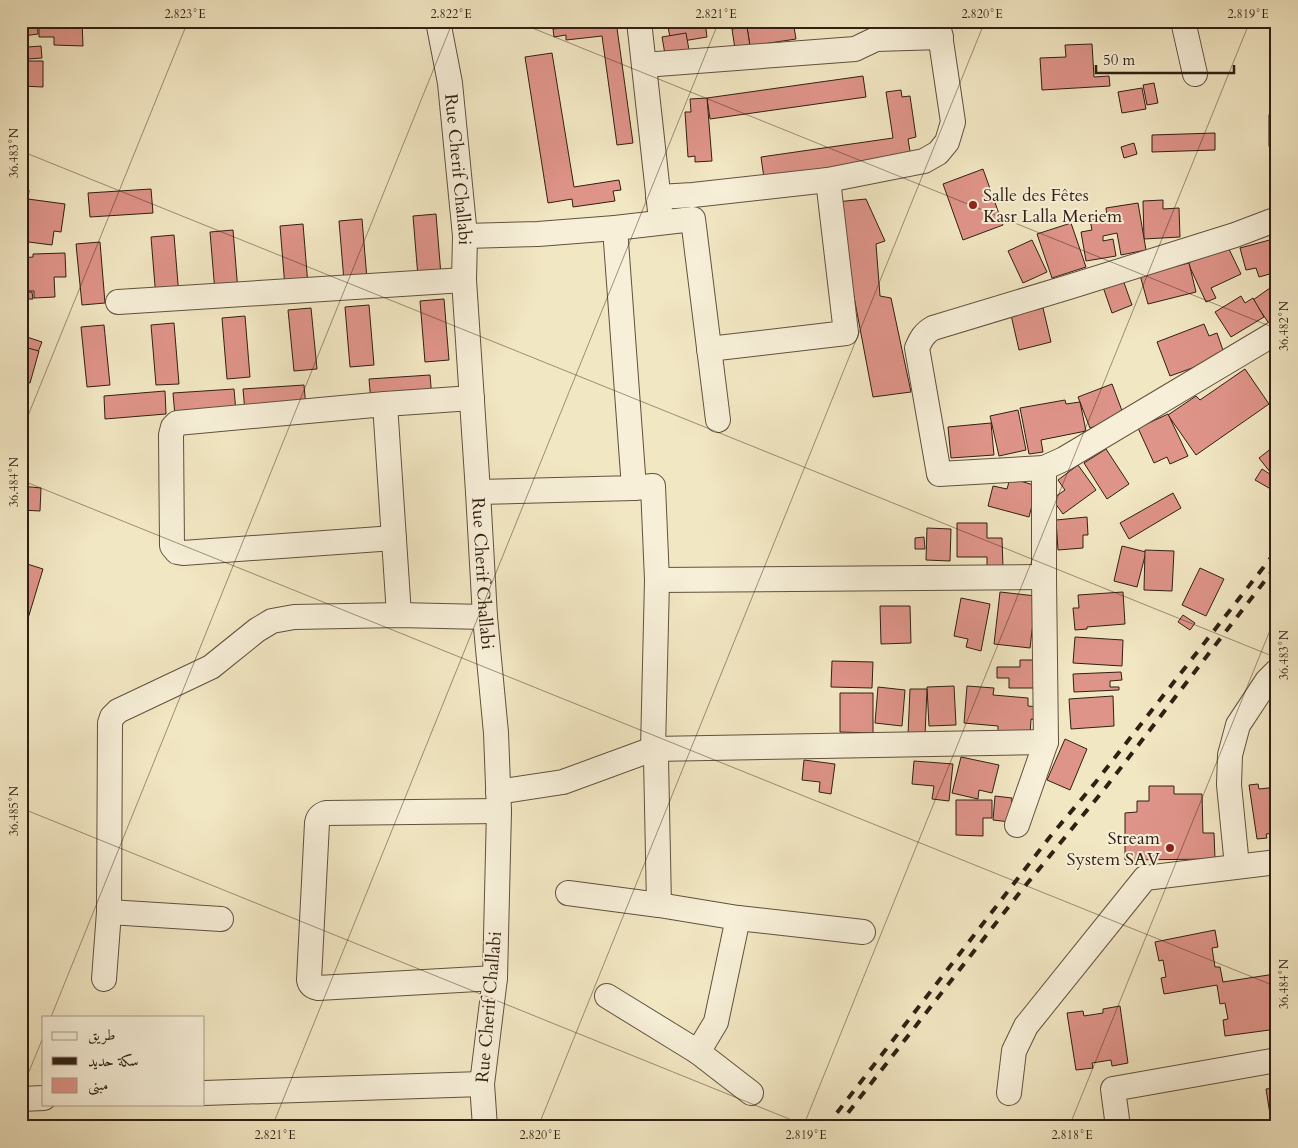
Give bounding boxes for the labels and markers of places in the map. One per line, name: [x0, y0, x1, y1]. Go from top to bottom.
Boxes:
place label: Salle des Fêtes Kasr Lalla Meriem: [983, 183, 1123, 229]
marker: Salle des Fêtes Kasr Lalla Meriem: [967, 199, 979, 211]
place label: Stream System SAV: [1066, 826, 1161, 872]
marker: Stream System SAV: [1164, 842, 1176, 854]

